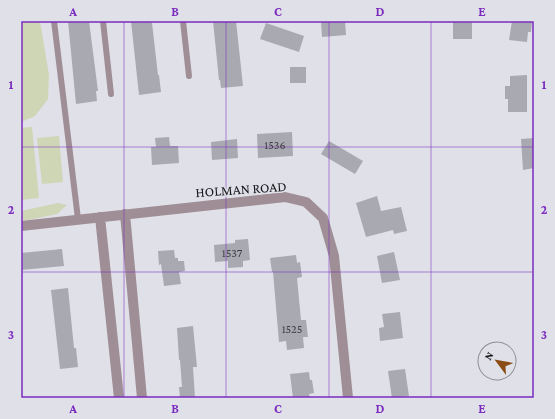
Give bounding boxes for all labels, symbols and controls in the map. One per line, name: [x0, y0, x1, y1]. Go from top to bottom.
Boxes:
text: A: [68, 4, 77, 19]
text: B: [171, 4, 179, 19]
text: C: [274, 4, 282, 19]
text: D: [376, 4, 385, 19]
text: E: [478, 4, 486, 19]
text: 1: [9, 77, 14, 92]
text: 1: [542, 77, 547, 92]
house number: 1536: [264, 138, 286, 152]
street label: HOLMAN ROAD: [195, 178, 287, 200]
text: 2: [8, 202, 15, 217]
text: 2: [541, 202, 548, 217]
house number: 1537: [222, 246, 243, 260]
house number: 1525: [282, 322, 302, 336]
text: 3: [8, 327, 14, 342]
text: 3: [541, 327, 547, 342]
north arrow: [477, 341, 517, 381]
text: N: [481, 349, 496, 362]
text: A: [68, 401, 77, 416]
text: B: [171, 401, 179, 416]
text: C: [274, 401, 282, 416]
text: D: [376, 401, 385, 416]
text: E: [478, 401, 486, 416]

